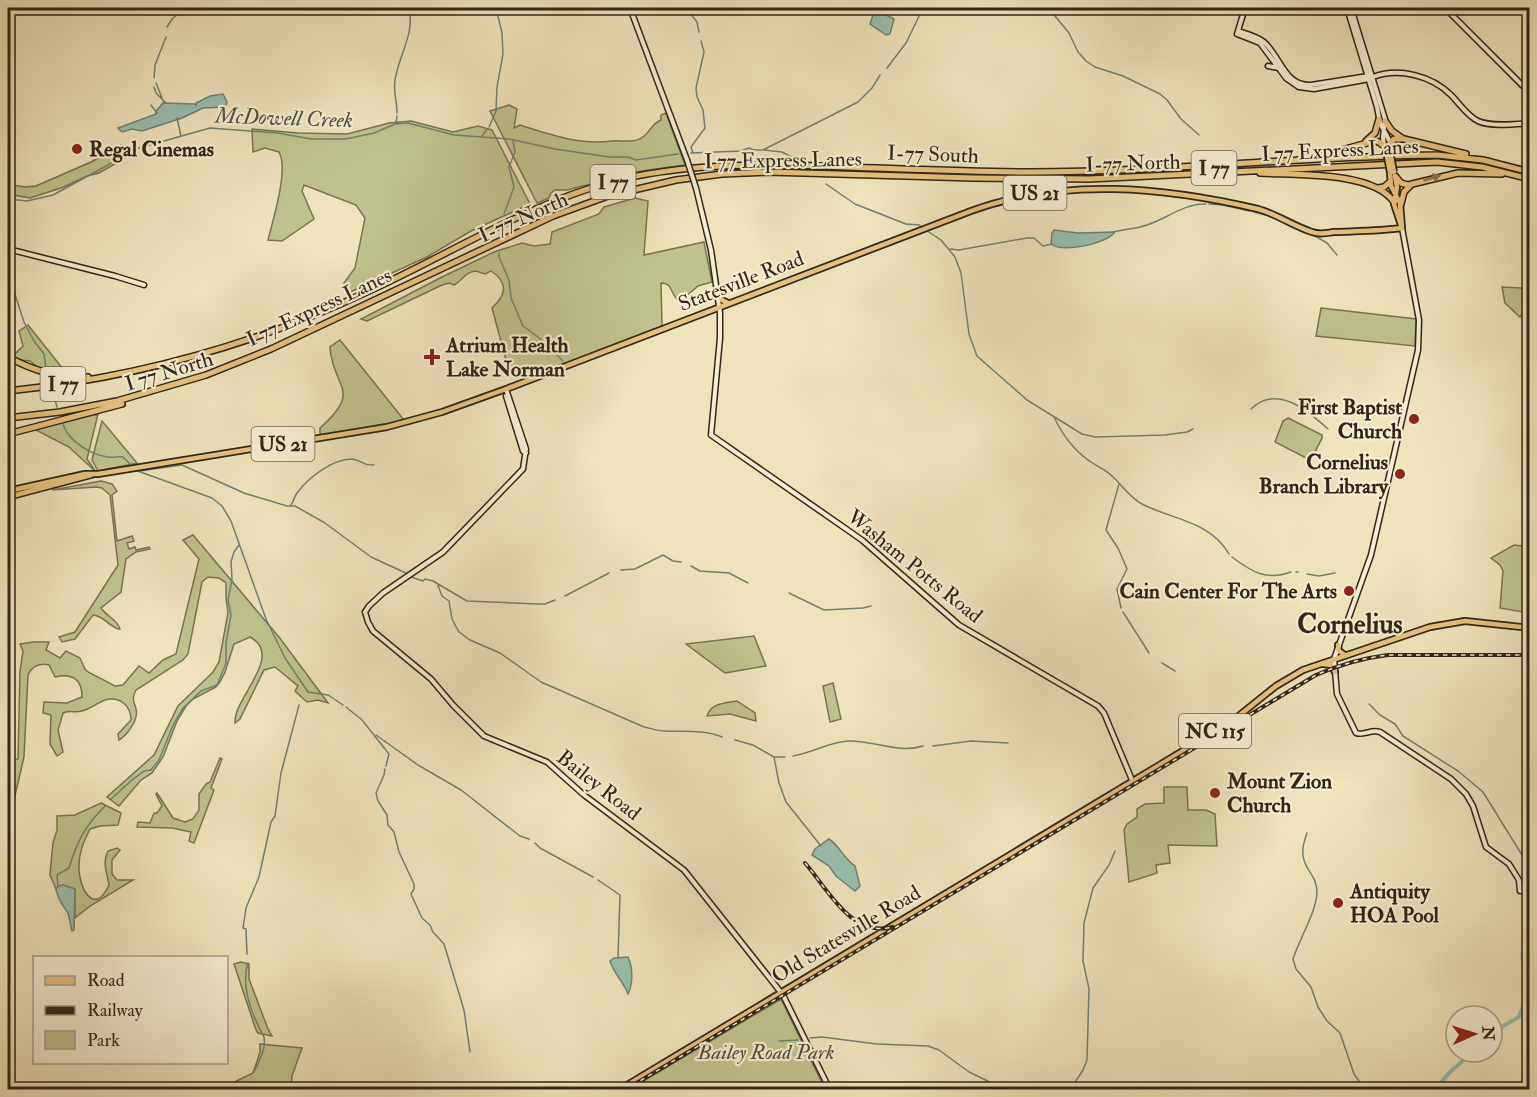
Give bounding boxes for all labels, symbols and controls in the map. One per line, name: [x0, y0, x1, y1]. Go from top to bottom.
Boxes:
water label: McDowell Creek: [213, 102, 353, 134]
street label: I 77 Express Lanes: [1261, 133, 1419, 168]
place label: Regal Cinemas: [89, 136, 214, 163]
street label: I-77 South: [887, 139, 979, 170]
marker: Regal Cinemas: [70, 142, 84, 156]
street label: I 77 Express Lanes: [704, 146, 862, 175]
street label: I-77 North: [1085, 148, 1181, 179]
road number: I 77: [1192, 151, 1236, 185]
road number: I 77: [590, 165, 636, 199]
one-way arrow: [1423, 173, 1441, 183]
road number: US 21: [1004, 176, 1066, 210]
street label: I-77 North: [474, 186, 572, 249]
street label: Statesville Road: [675, 245, 808, 318]
street label: I 77 Express Lanes: [242, 262, 396, 353]
place label: Atrium Health Lake Norman: [445, 332, 569, 383]
street label: I 77 North: [122, 345, 216, 398]
marker: Atrium Health Lake Norman: [423, 348, 441, 366]
road number: I 77: [40, 367, 86, 401]
place label: First Baptist Church: [1298, 394, 1402, 445]
marker: First Baptist Church: [1407, 412, 1421, 426]
road number: US 21: [252, 427, 314, 461]
place label: Cornelius Branch Library: [1259, 449, 1389, 500]
marker: Cornelius Branch Library: [1393, 467, 1407, 481]
street label: Washam Potts Road: [841, 503, 988, 630]
place label: Cain Center For The Arts: [1120, 578, 1337, 605]
marker: Cain Center For The Arts: [1342, 584, 1356, 598]
district label: Cornelius: [1297, 608, 1403, 641]
road number: NC 115: [1179, 714, 1251, 748]
street label: Bailey Road: [551, 744, 647, 827]
place label: Mount Zion Church: [1226, 768, 1332, 819]
marker: Mount Zion Church: [1208, 786, 1222, 800]
place label: Antiquity HOA Pool: [1349, 878, 1439, 929]
street label: Old Statesville Road: [767, 879, 926, 990]
marker: Antiquity HOA Pool: [1331, 896, 1345, 910]
legend: [33, 956, 228, 1064]
text: Road: [87, 969, 125, 992]
text: Railway: [87, 999, 144, 1022]
north arrow: [1444, 1004, 1504, 1064]
text: N: [1478, 1025, 1498, 1042]
text: Park: [87, 1029, 120, 1052]
park label: Bailey Road Park: [697, 1039, 834, 1066]

